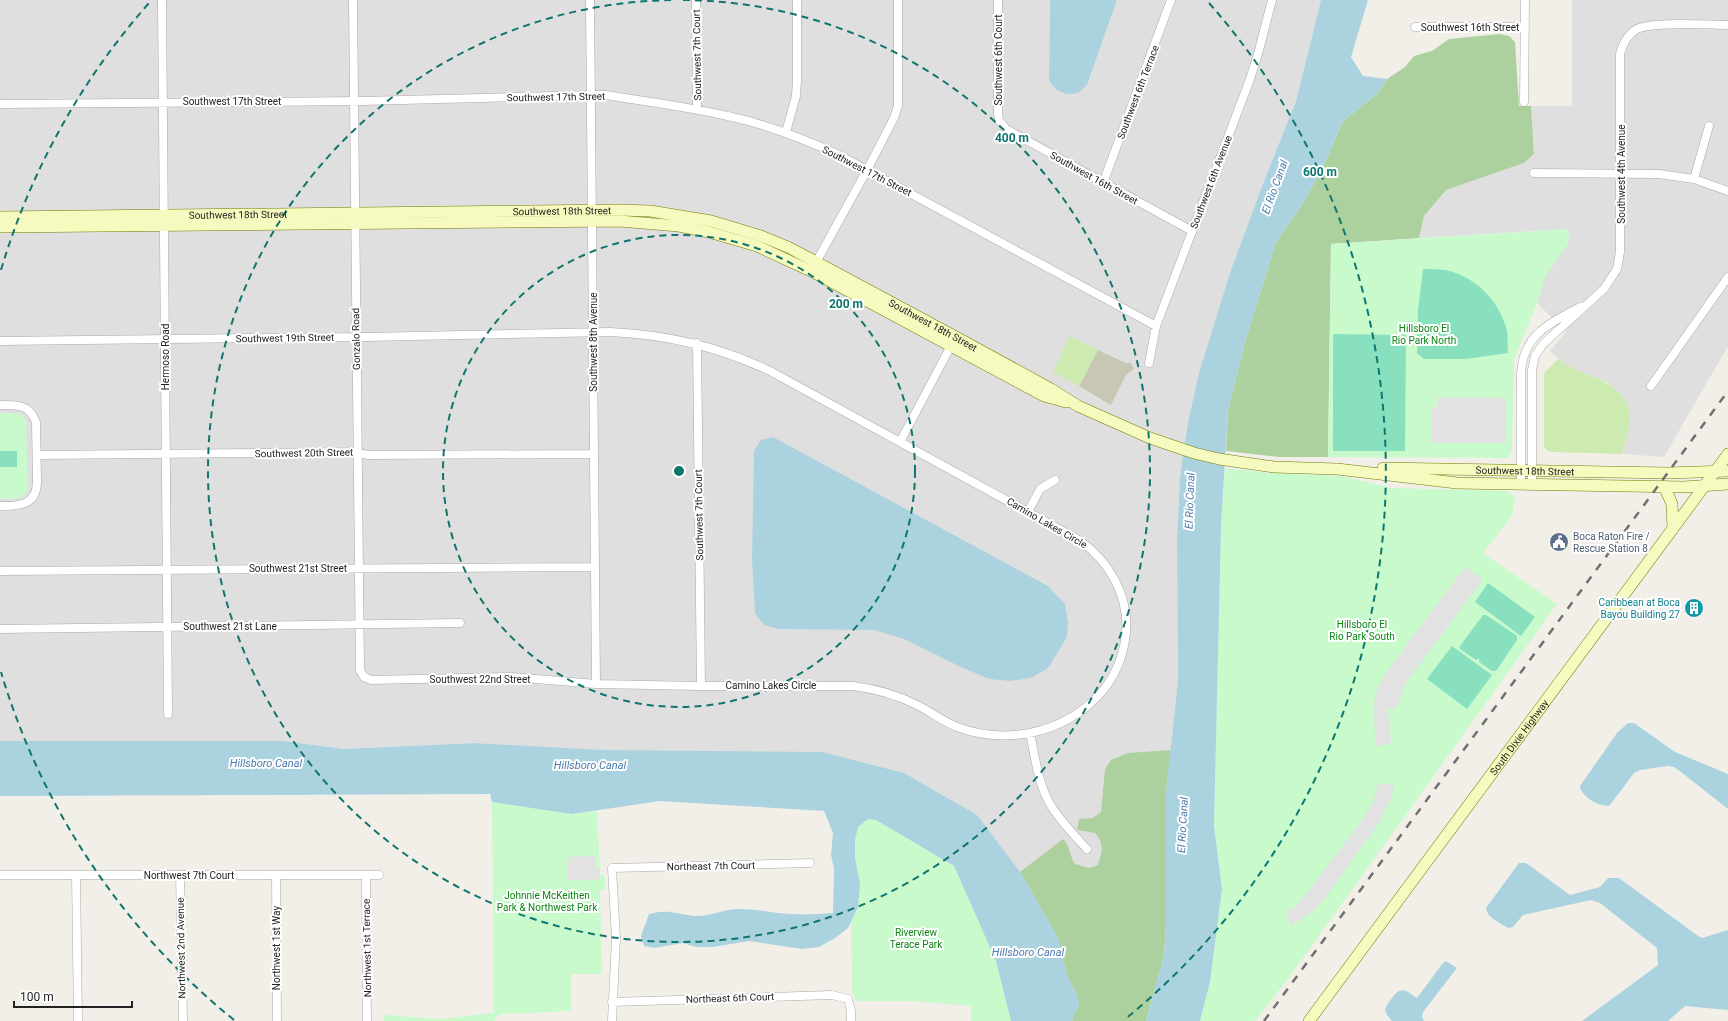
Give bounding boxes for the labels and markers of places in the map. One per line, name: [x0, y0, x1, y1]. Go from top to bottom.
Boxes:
centre of rings: [672, 464, 686, 478]
public building icon: Boca Raton Fire / Rescue Station 8: [1548, 531, 1570, 553]
place label: Boca Raton Fire / Rescue Station 8: [1573, 531, 1650, 554]
place label: Caribbean at Boca Bayou Building 27: [1598, 597, 1680, 620]
building icon: Caribbean at Boca Bayou Building 27: [1683, 597, 1705, 619]

